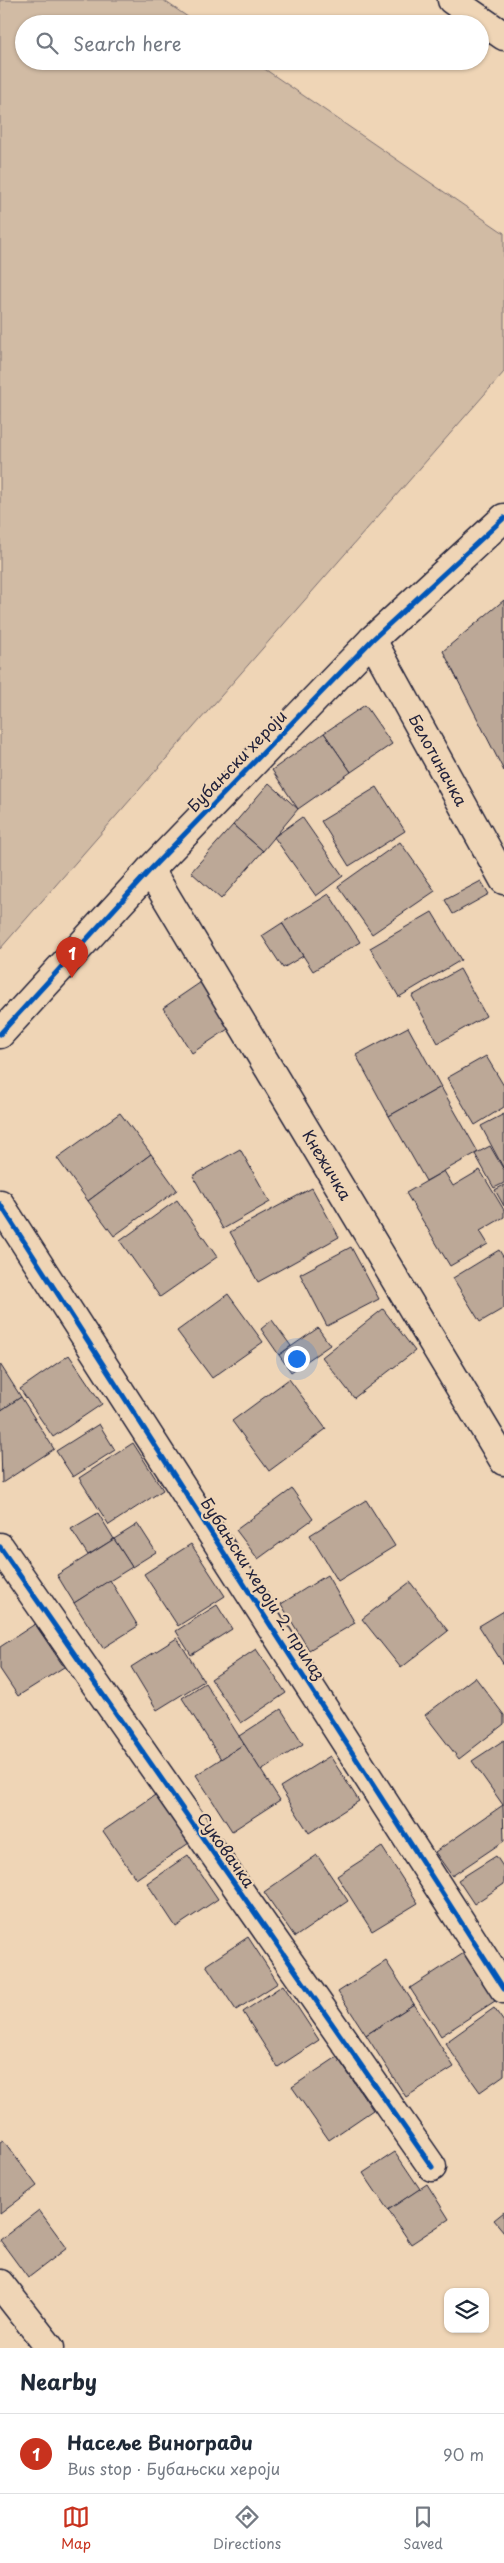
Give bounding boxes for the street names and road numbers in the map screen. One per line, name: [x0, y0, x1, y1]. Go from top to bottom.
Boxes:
street label: Бубањски хероји: [181, 704, 291, 817]
street label: Белотиначка: [404, 709, 474, 810]
street label: Кнежичка: [297, 1125, 358, 1204]
street label: Бубањски хероји 2. прилаз: [196, 1492, 332, 1684]
street label: Суковачка: [192, 1807, 262, 1892]

